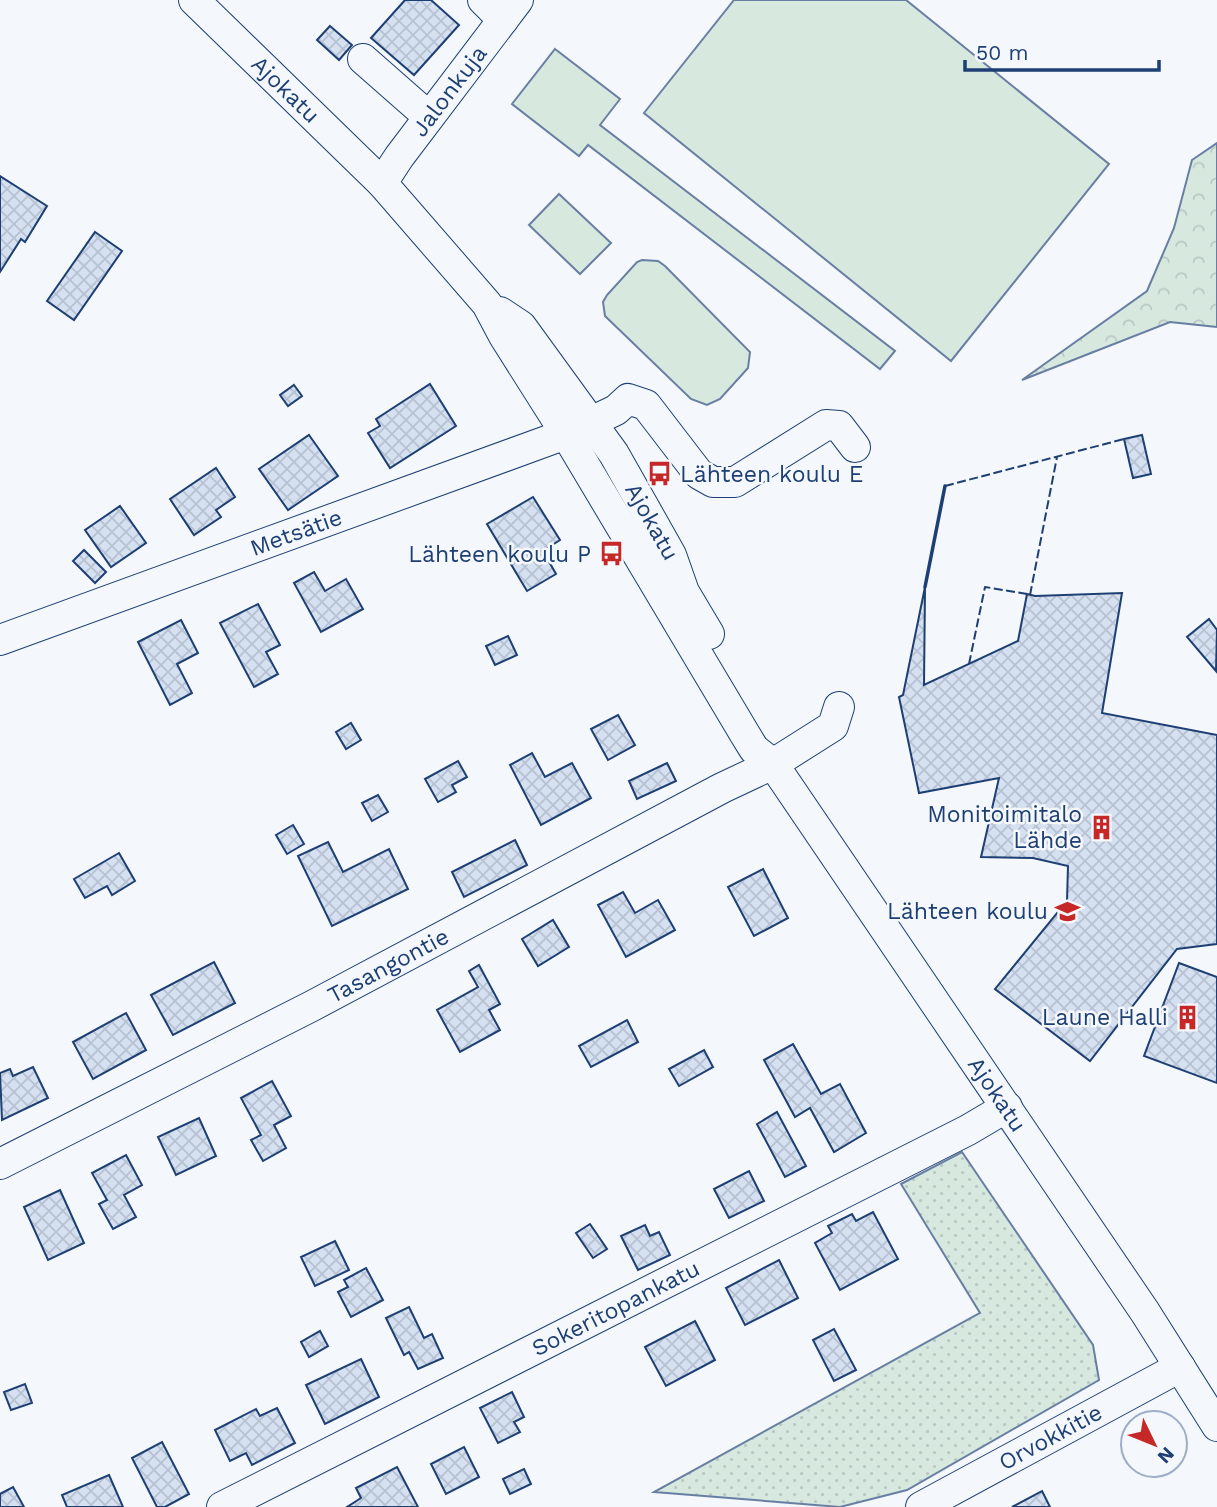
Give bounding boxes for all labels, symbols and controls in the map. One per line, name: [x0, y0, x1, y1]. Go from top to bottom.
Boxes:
scale bar: [965, 28, 1159, 72]
street label: Jalonkuja: [406, 40, 492, 142]
text: 50 m: [976, 40, 1028, 65]
street label: Ajokatu: [246, 50, 325, 128]
bus stop icon: Lähteen koulu E: [646, 460, 674, 488]
place label: Lähteen koulu E: [680, 461, 863, 488]
street label: Ajokatu: [620, 478, 685, 565]
street label: Metsätie: [246, 503, 346, 561]
bus stop icon: Lähteen koulu P: [597, 540, 625, 568]
place label: Lähteen koulu P: [408, 541, 591, 568]
place label: Monitoimitalo Lähde: [927, 801, 1082, 854]
building icon: Monitoimitalo Lähde: [1088, 813, 1116, 841]
school or university icon: Lähteen koulu: [1054, 897, 1082, 925]
place label: Lähteen koulu: [887, 898, 1048, 925]
street label: Tasangontie: [323, 922, 453, 1009]
building icon: Laune Halli: [1174, 1003, 1202, 1031]
place label: Laune Halli: [1042, 1004, 1168, 1031]
street label: Ajokatu: [962, 1052, 1032, 1137]
street label: Sokeritopankatu: [527, 1254, 704, 1362]
street label: Orvokkitie: [994, 1398, 1107, 1476]
north arrow: [1119, 1409, 1189, 1479]
text: N: [1153, 1442, 1179, 1468]

